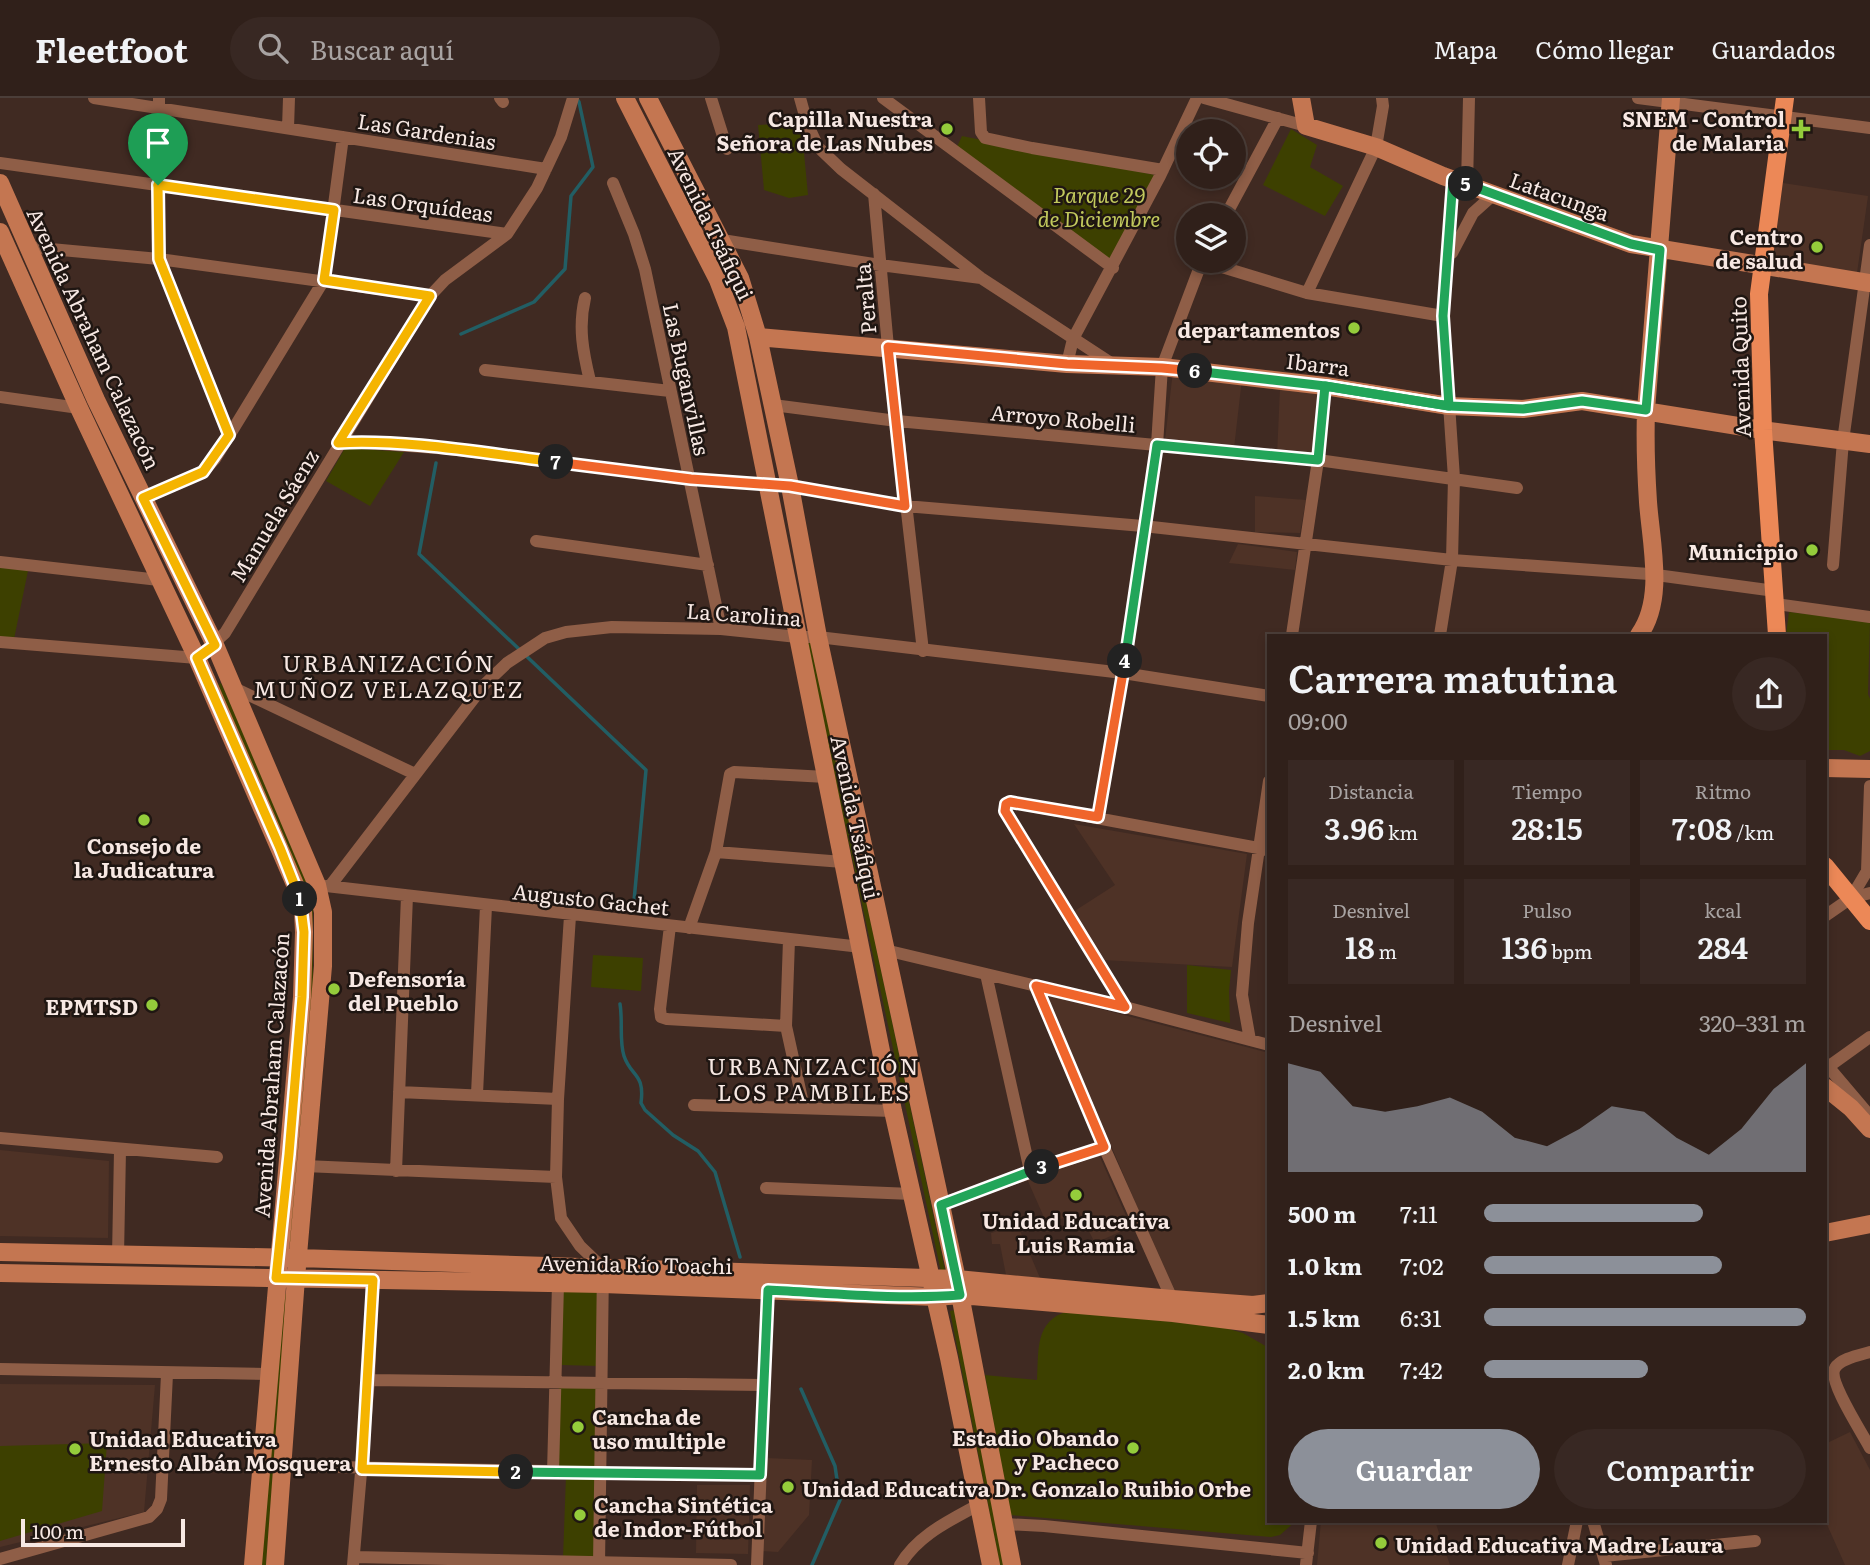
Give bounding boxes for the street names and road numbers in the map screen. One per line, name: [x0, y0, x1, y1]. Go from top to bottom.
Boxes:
street label: Las Gardenias: [356, 104, 498, 156]
street label: Avenida Tsáfiqui: [661, 141, 763, 305]
street label: Latacunga: [1506, 163, 1615, 228]
street label: Las Orquídeas: [351, 178, 495, 228]
street label: Avenida Abraham Calazacón: [21, 202, 169, 474]
street label: Peralta: [845, 262, 883, 336]
street label: Avenida Quito: [1721, 296, 1757, 438]
street label: Las Buganvillas: [657, 300, 719, 458]
street label: Ibarra: [1285, 344, 1352, 382]
street label: Arroyo Robelli: [989, 395, 1137, 439]
street label: Manuela Sáenz: [221, 443, 325, 587]
street label: La Carolina: [685, 594, 803, 633]
street label: Avenida Tsáfiqui: [824, 732, 890, 902]
street label: Augusto Gachet: [511, 874, 671, 922]
street label: Avenida Abraham Calazacón: [245, 931, 295, 1219]
street label: Avenida Río Toachi: [539, 1246, 733, 1280]

